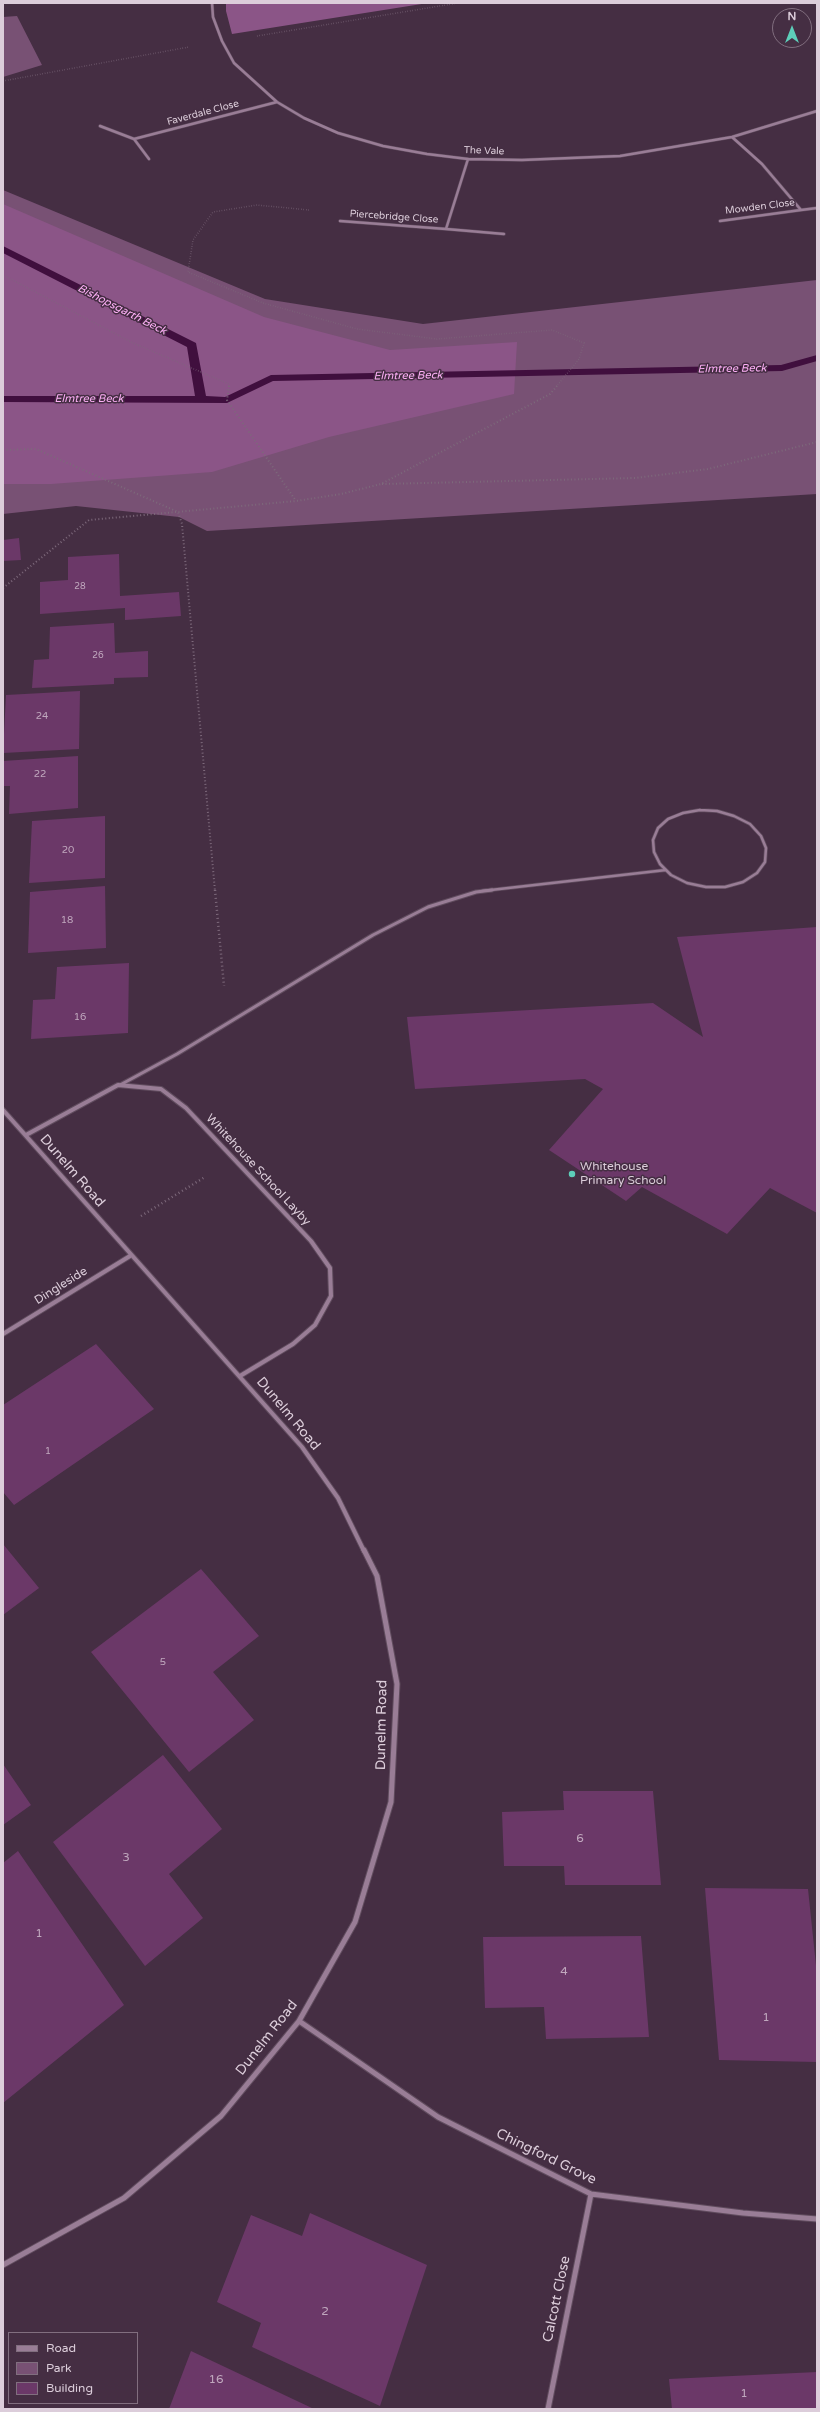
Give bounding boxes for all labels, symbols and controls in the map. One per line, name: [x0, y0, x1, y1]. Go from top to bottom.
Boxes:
north arrow: [772, 8, 812, 48]
text: N: [788, 10, 796, 23]
street label: Faverdale Close: [166, 98, 240, 128]
street label: The Vale: [464, 144, 504, 158]
street label: Mowden Close: [725, 197, 795, 217]
street label: Piercebridge Close: [349, 208, 439, 226]
water label: Bishopsgarth Beck: [75, 282, 169, 338]
water label: Elmtree Beck: [697, 362, 767, 376]
water label: Elmtree Beck: [373, 369, 443, 383]
water label: Elmtree Beck: [55, 392, 123, 406]
house number: 28: [74, 582, 86, 592]
house number: 26: [92, 651, 104, 661]
house number: 24: [36, 710, 48, 722]
house number: 22: [34, 768, 46, 780]
house number: 20: [62, 844, 74, 856]
house number: 18: [61, 914, 73, 926]
house number: 16: [74, 1011, 86, 1023]
street label: Whitehouse School Layby: [203, 1111, 313, 1229]
street label: Dunelm Road: [36, 1131, 108, 1211]
place label: Whitehouse Primary School: [580, 1160, 666, 1188]
marker: Whitehouse Primary School: [567, 1169, 577, 1179]
street label: Dingleside: [32, 1264, 90, 1308]
street label: Dunelm Road: [252, 1374, 324, 1454]
house number: 1: [45, 1445, 51, 1457]
house number: 5: [160, 1656, 166, 1668]
street label: Dunelm Road: [373, 1680, 391, 1770]
house number: 6: [576, 1832, 584, 1846]
house number: 3: [122, 1851, 130, 1865]
house number: 1: [35, 1927, 43, 1941]
house number: 4: [560, 1965, 568, 1979]
street label: Dunelm Road: [233, 1997, 301, 2079]
house number: 1: [762, 2011, 770, 2025]
street label: Chingford Grove: [493, 2125, 599, 2189]
street label: Calcott Close: [540, 2254, 574, 2344]
house number: 2: [321, 2305, 329, 2319]
legend: [8, 2332, 138, 2404]
text: Road: [46, 2341, 76, 2355]
text: Park: [46, 2361, 72, 2375]
house number: 16: [208, 2373, 224, 2387]
text: Building: [46, 2381, 93, 2395]
house number: 1: [740, 2387, 748, 2401]

